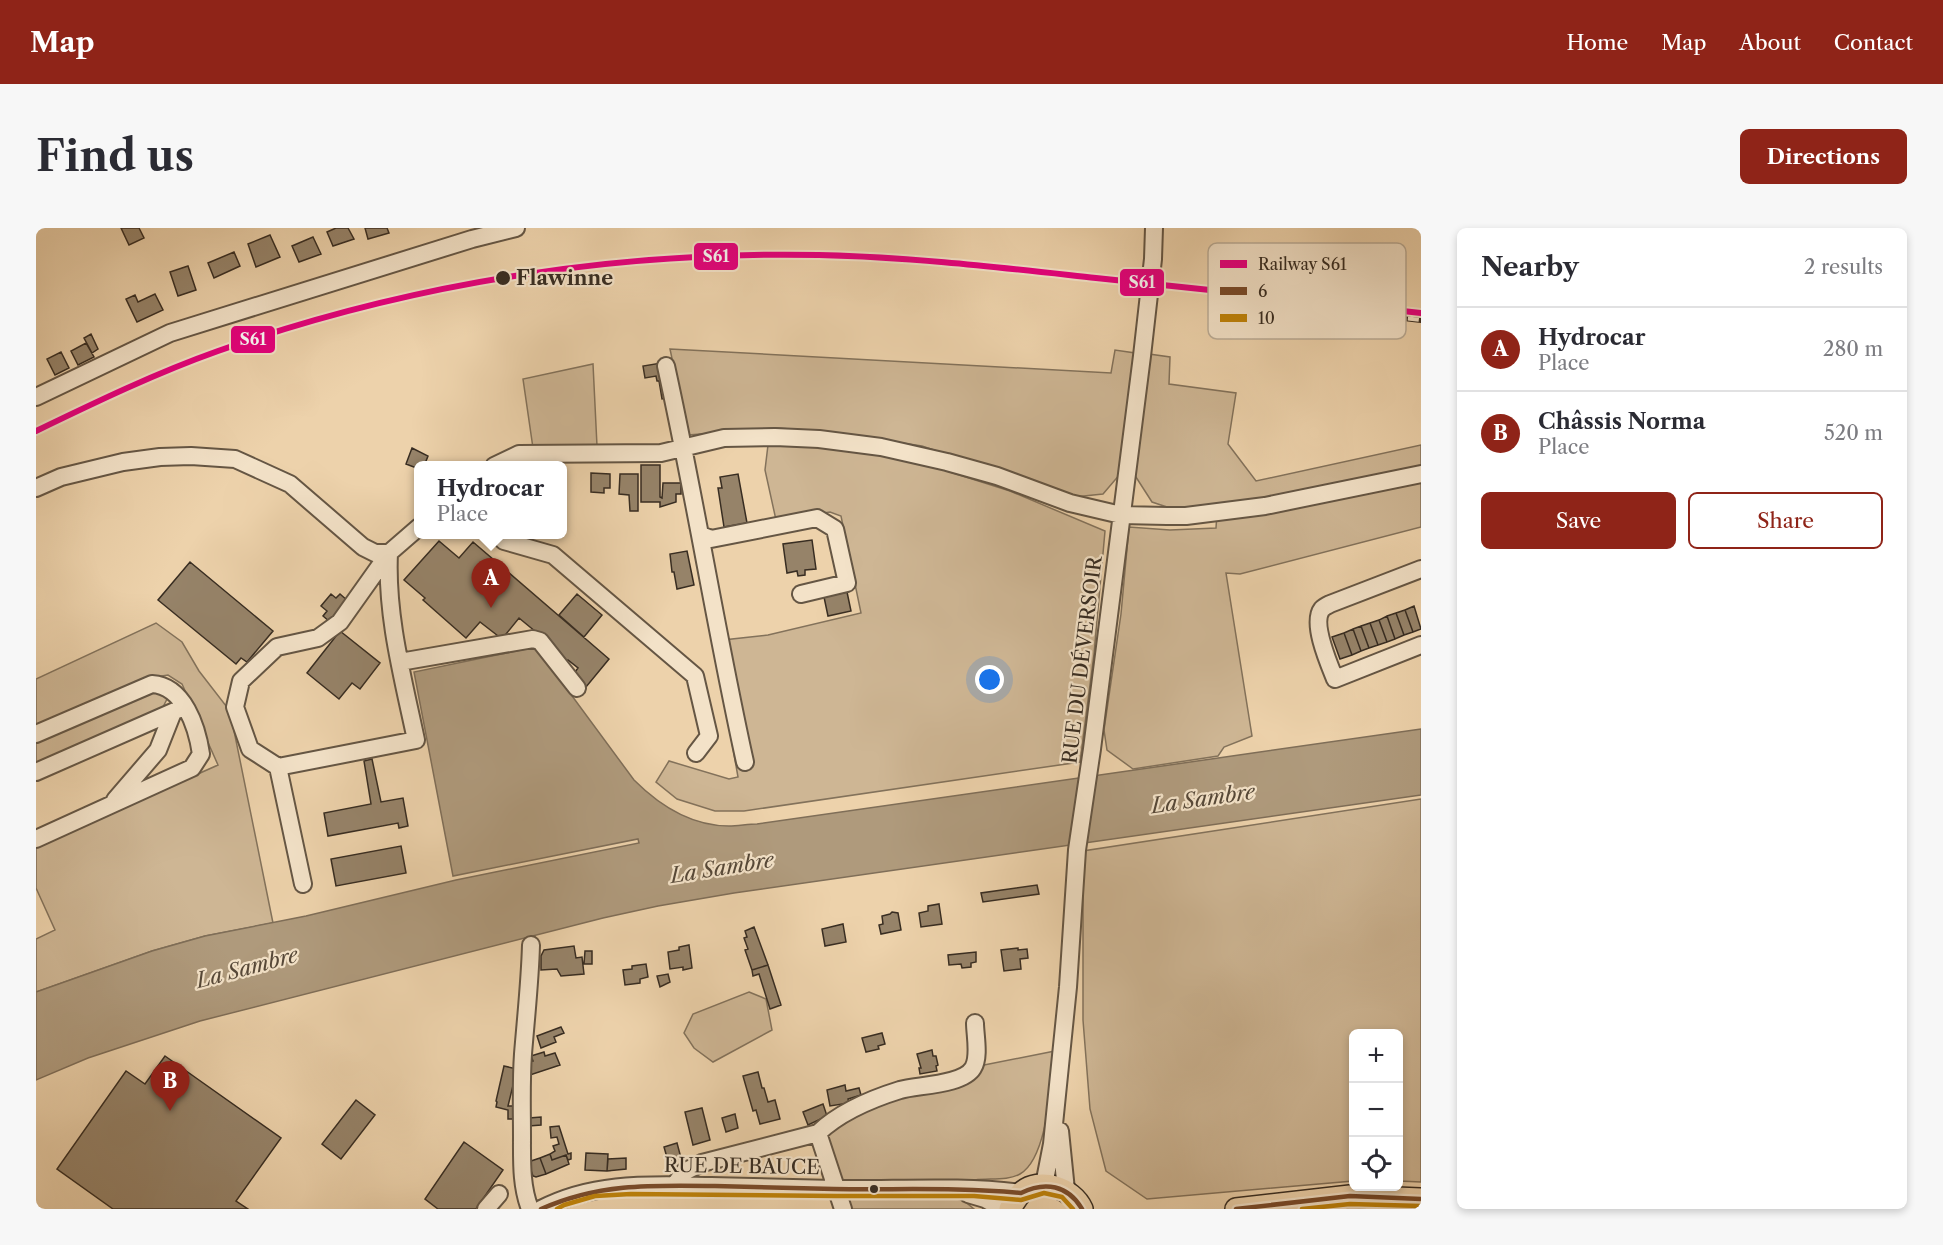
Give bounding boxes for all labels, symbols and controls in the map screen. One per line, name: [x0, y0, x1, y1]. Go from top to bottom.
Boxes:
text: Map: [30, 25, 94, 59]
text: Home: [1567, 30, 1628, 55]
text: Map: [1661, 30, 1706, 55]
text: About: [1739, 30, 1801, 55]
text: Contact: [1834, 30, 1913, 55]
button: Directions: [1740, 129, 1907, 184]
text: Find us: [36, 130, 194, 182]
line badge: S61: [693, 242, 739, 271]
legend: [1208, 243, 1406, 339]
text: S61: [703, 246, 730, 266]
text: Nearby: [1481, 251, 1579, 283]
text: Railway S61: [1258, 254, 1347, 274]
text: 2 results: [1804, 255, 1883, 279]
place label: Flawinne: [516, 266, 613, 290]
line badge: S61: [1119, 268, 1165, 297]
marker: Flawinne: [494, 269, 512, 287]
text: S61: [1129, 272, 1156, 292]
text: 6: [1258, 281, 1267, 301]
text: 10: [1258, 308, 1275, 328]
text: Hydrocar: [1538, 324, 1645, 351]
line badge: S61: [230, 325, 276, 354]
text: S61: [240, 329, 267, 349]
text: A: [1493, 337, 1508, 361]
text: 280 m: [1823, 337, 1883, 361]
text: Place: [1538, 351, 1589, 375]
text: Châssis Norma: [1538, 408, 1706, 435]
text: B: [1493, 421, 1508, 445]
text: 520 m: [1824, 421, 1883, 445]
text: Place: [1538, 435, 1589, 459]
popup: [414, 461, 567, 539]
text: Hydrocar: [437, 475, 544, 502]
button: Save: [1481, 492, 1676, 549]
button: Share: [1688, 492, 1883, 549]
text: Place: [437, 502, 488, 526]
street label: RUE DU DÉVERSOIR: [1056, 553, 1107, 765]
pin: A: [472, 558, 510, 608]
your location: [975, 665, 1004, 694]
water label: La Sambre: [1147, 779, 1257, 818]
water label: La Sambre: [666, 847, 776, 888]
water label: La Sambre: [191, 942, 301, 994]
map controls: [1349, 1029, 1403, 1191]
button: +: [1349, 1029, 1403, 1083]
pin: B: [150, 1062, 190, 1111]
button: −: [1349, 1083, 1403, 1137]
button: locate: [1349, 1137, 1403, 1191]
street label: RUE DE BAUCE: [664, 1153, 820, 1179]
unlabelled marker: [868, 1183, 880, 1195]

